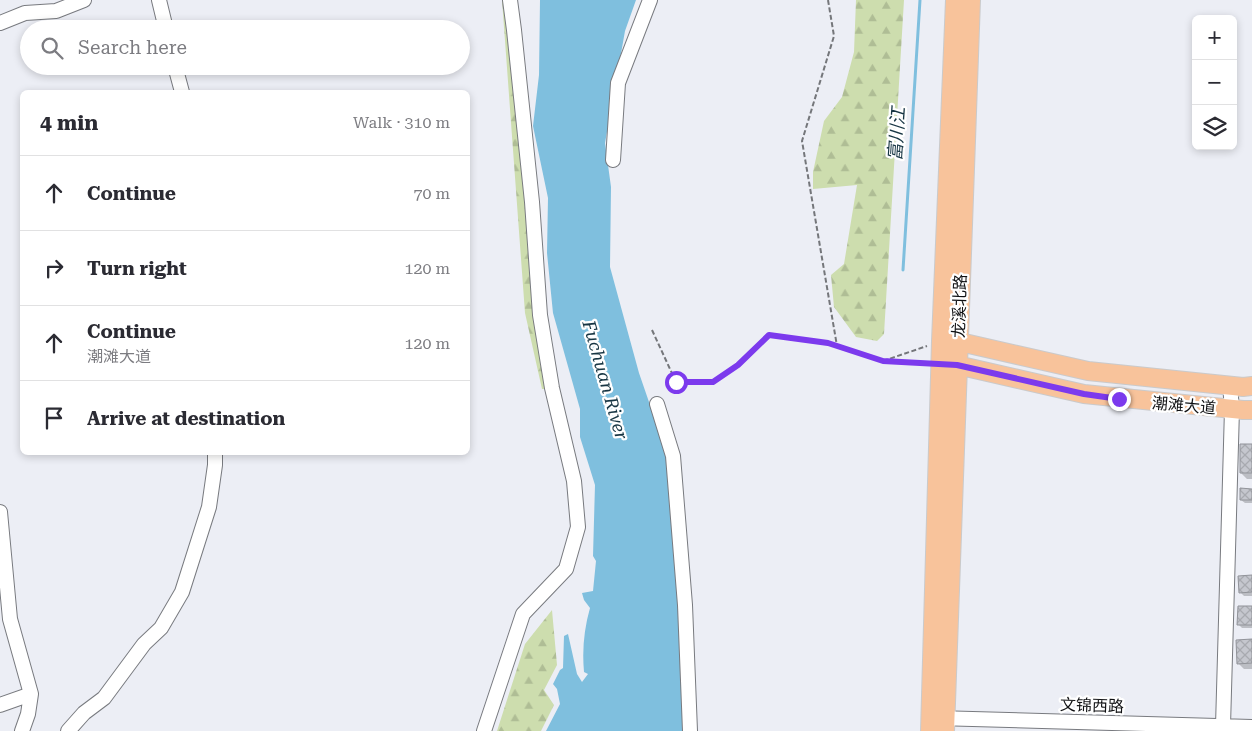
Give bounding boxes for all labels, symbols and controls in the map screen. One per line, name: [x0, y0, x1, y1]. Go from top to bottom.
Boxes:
map controls: [1192, 15, 1237, 150]
button: +: [1192, 15, 1237, 60]
search box: [20, 20, 470, 75]
icon: search: [38, 34, 66, 62]
text: Search here: [78, 36, 187, 59]
button: −: [1192, 60, 1237, 105]
water label: 富川江: [884, 104, 909, 162]
button: layers: [1192, 105, 1237, 150]
text: 4 min: [40, 111, 98, 135]
text: Walk · 310 m: [353, 113, 450, 132]
icon: ahead: [40, 179, 68, 207]
text: Continue: [87, 182, 176, 205]
text: 70 m: [413, 184, 450, 203]
icon: right: [40, 254, 68, 282]
text: Turn right: [87, 257, 187, 280]
text: 120 m: [404, 259, 450, 278]
street label: 龙溪北路: [949, 274, 970, 338]
water label: Fuchuan River: [578, 317, 633, 442]
text: Continue: [87, 320, 176, 343]
icon: ahead: [40, 329, 68, 357]
text: 120 m: [404, 334, 450, 353]
text: 潮滩大道: [87, 347, 151, 366]
route start: [665, 371, 688, 394]
route end: [1108, 388, 1131, 411]
street label: 潮滩大道: [1151, 393, 1217, 418]
icon: arrive: [40, 404, 68, 432]
text: Arrive at destination: [87, 407, 285, 430]
street label: 文锦西路: [1060, 695, 1124, 716]

